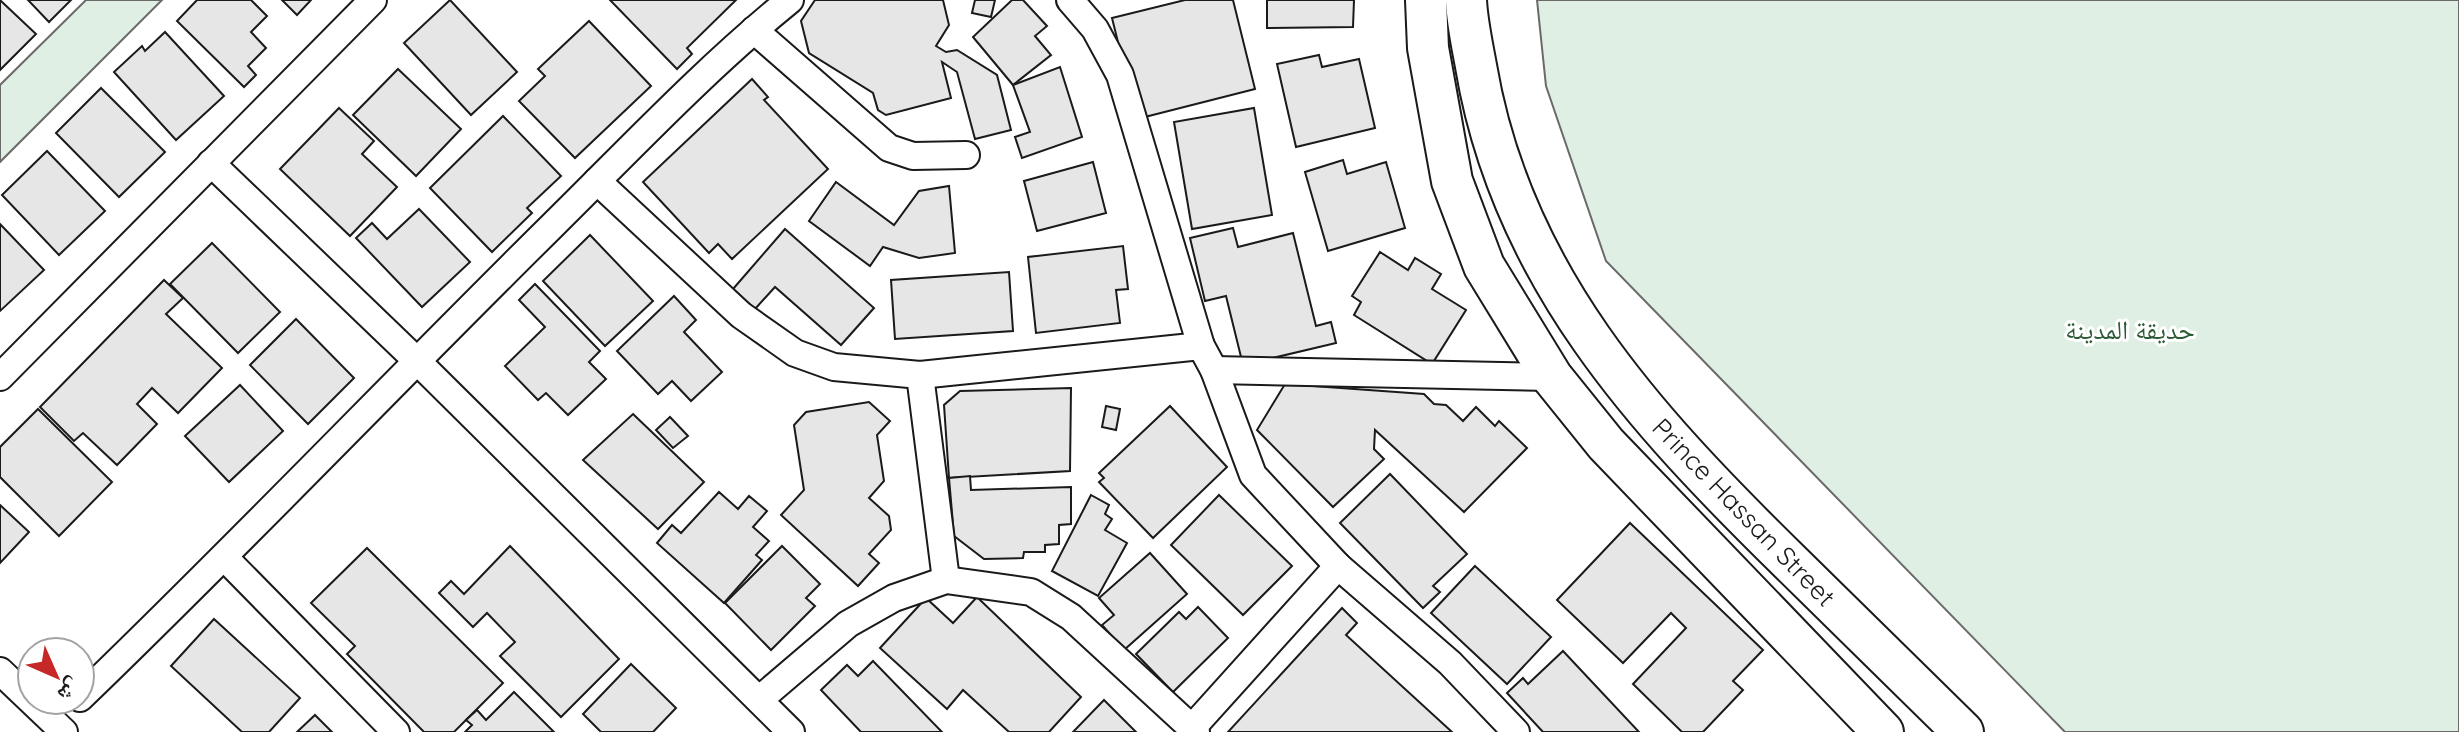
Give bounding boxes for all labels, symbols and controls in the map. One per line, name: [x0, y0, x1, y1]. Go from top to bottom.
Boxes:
park label: حديقة المدينة: [2065, 313, 2195, 346]
street label: Prince Hassan Street: [1646, 411, 1842, 613]
north arrow: [16, 636, 96, 716]
text: ش: [52, 672, 88, 708]

